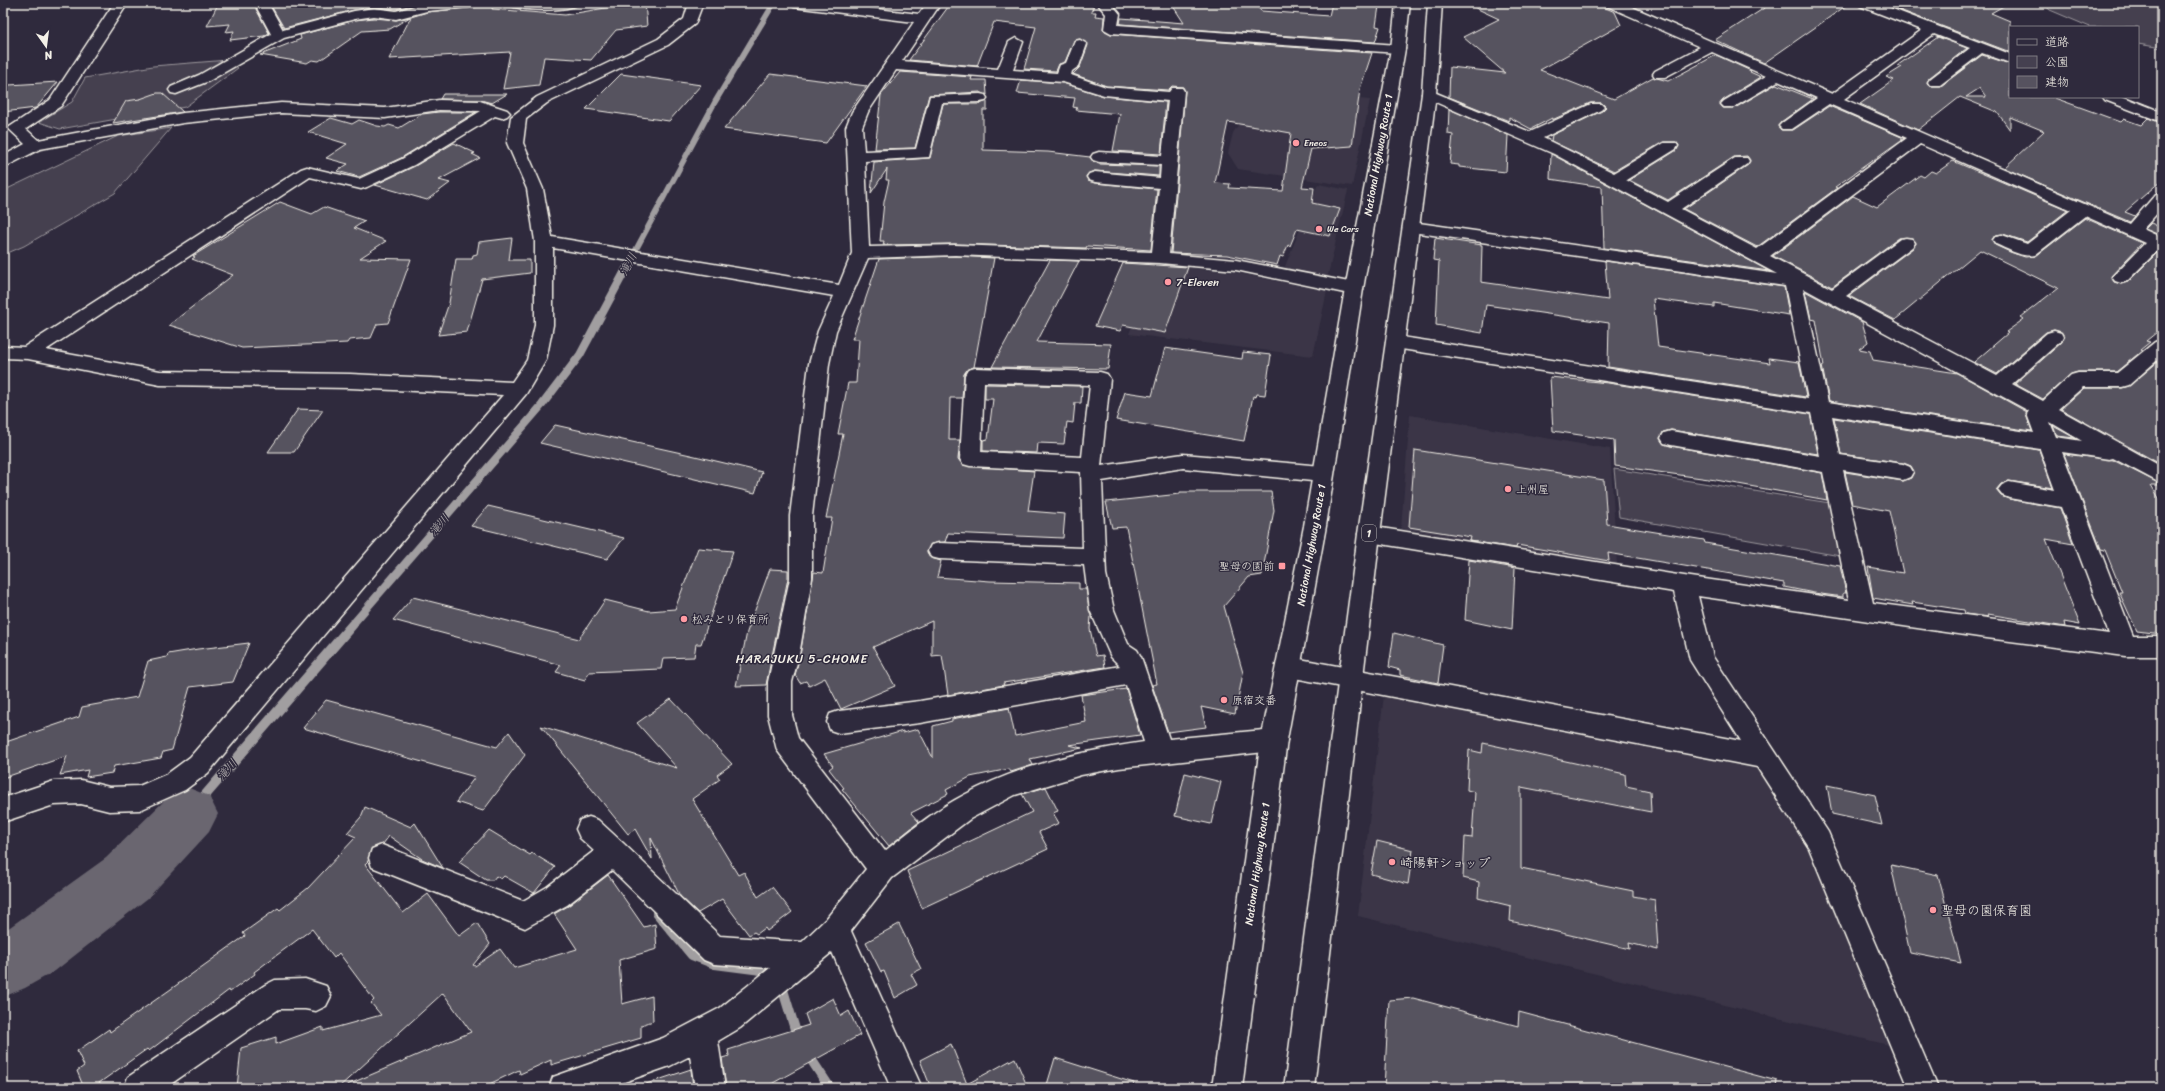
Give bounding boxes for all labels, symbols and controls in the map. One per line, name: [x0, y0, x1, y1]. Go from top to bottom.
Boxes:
north arrow: [26, 26, 66, 66]
legend: [2009, 26, 2139, 98]
text: 道路: [2045, 31, 2069, 53]
text: N: [42, 45, 55, 65]
text: 公園: [2045, 51, 2069, 73]
text: 建物: [2045, 71, 2069, 93]
street label: National Highway Route 1: [1358, 92, 1399, 218]
place label: Eneos: [1304, 135, 1328, 151]
marker: Eneos: [1291, 138, 1301, 148]
place label: We Cars: [1327, 221, 1360, 237]
marker: We Cars: [1314, 224, 1324, 234]
water label: 滝川: [613, 248, 643, 280]
place label: 7-Eleven: [1176, 273, 1219, 292]
marker: 7-Eleven: [1163, 277, 1173, 287]
place label: 上州屋: [1516, 480, 1549, 499]
street label: National Highway Route 1: [1291, 482, 1332, 608]
marker: 上州屋: [1503, 484, 1513, 494]
water label: 滝川: [423, 509, 455, 541]
road number: 1: [1362, 525, 1376, 541]
place label: 聖母の園前: [1219, 557, 1274, 576]
marker: 聖母の園前: [1277, 561, 1287, 571]
place label: 松みどり保育所: [692, 610, 769, 629]
marker: 松みどり保育所: [679, 614, 689, 624]
district label: HARAJUKU 5-CHOME: [736, 648, 869, 670]
place label: 原宿交番: [1232, 691, 1276, 710]
marker: 原宿交番: [1219, 695, 1229, 705]
water label: 滝川: [211, 754, 243, 786]
street label: National Highway Route 1: [1239, 801, 1276, 927]
place label: 崎陽軒ショップ: [1400, 851, 1490, 874]
marker: 崎陽軒ショップ: [1387, 857, 1397, 867]
place label: 聖母の園保育園: [1941, 899, 2032, 922]
marker: 聖母の園保育園: [1928, 905, 1938, 915]

